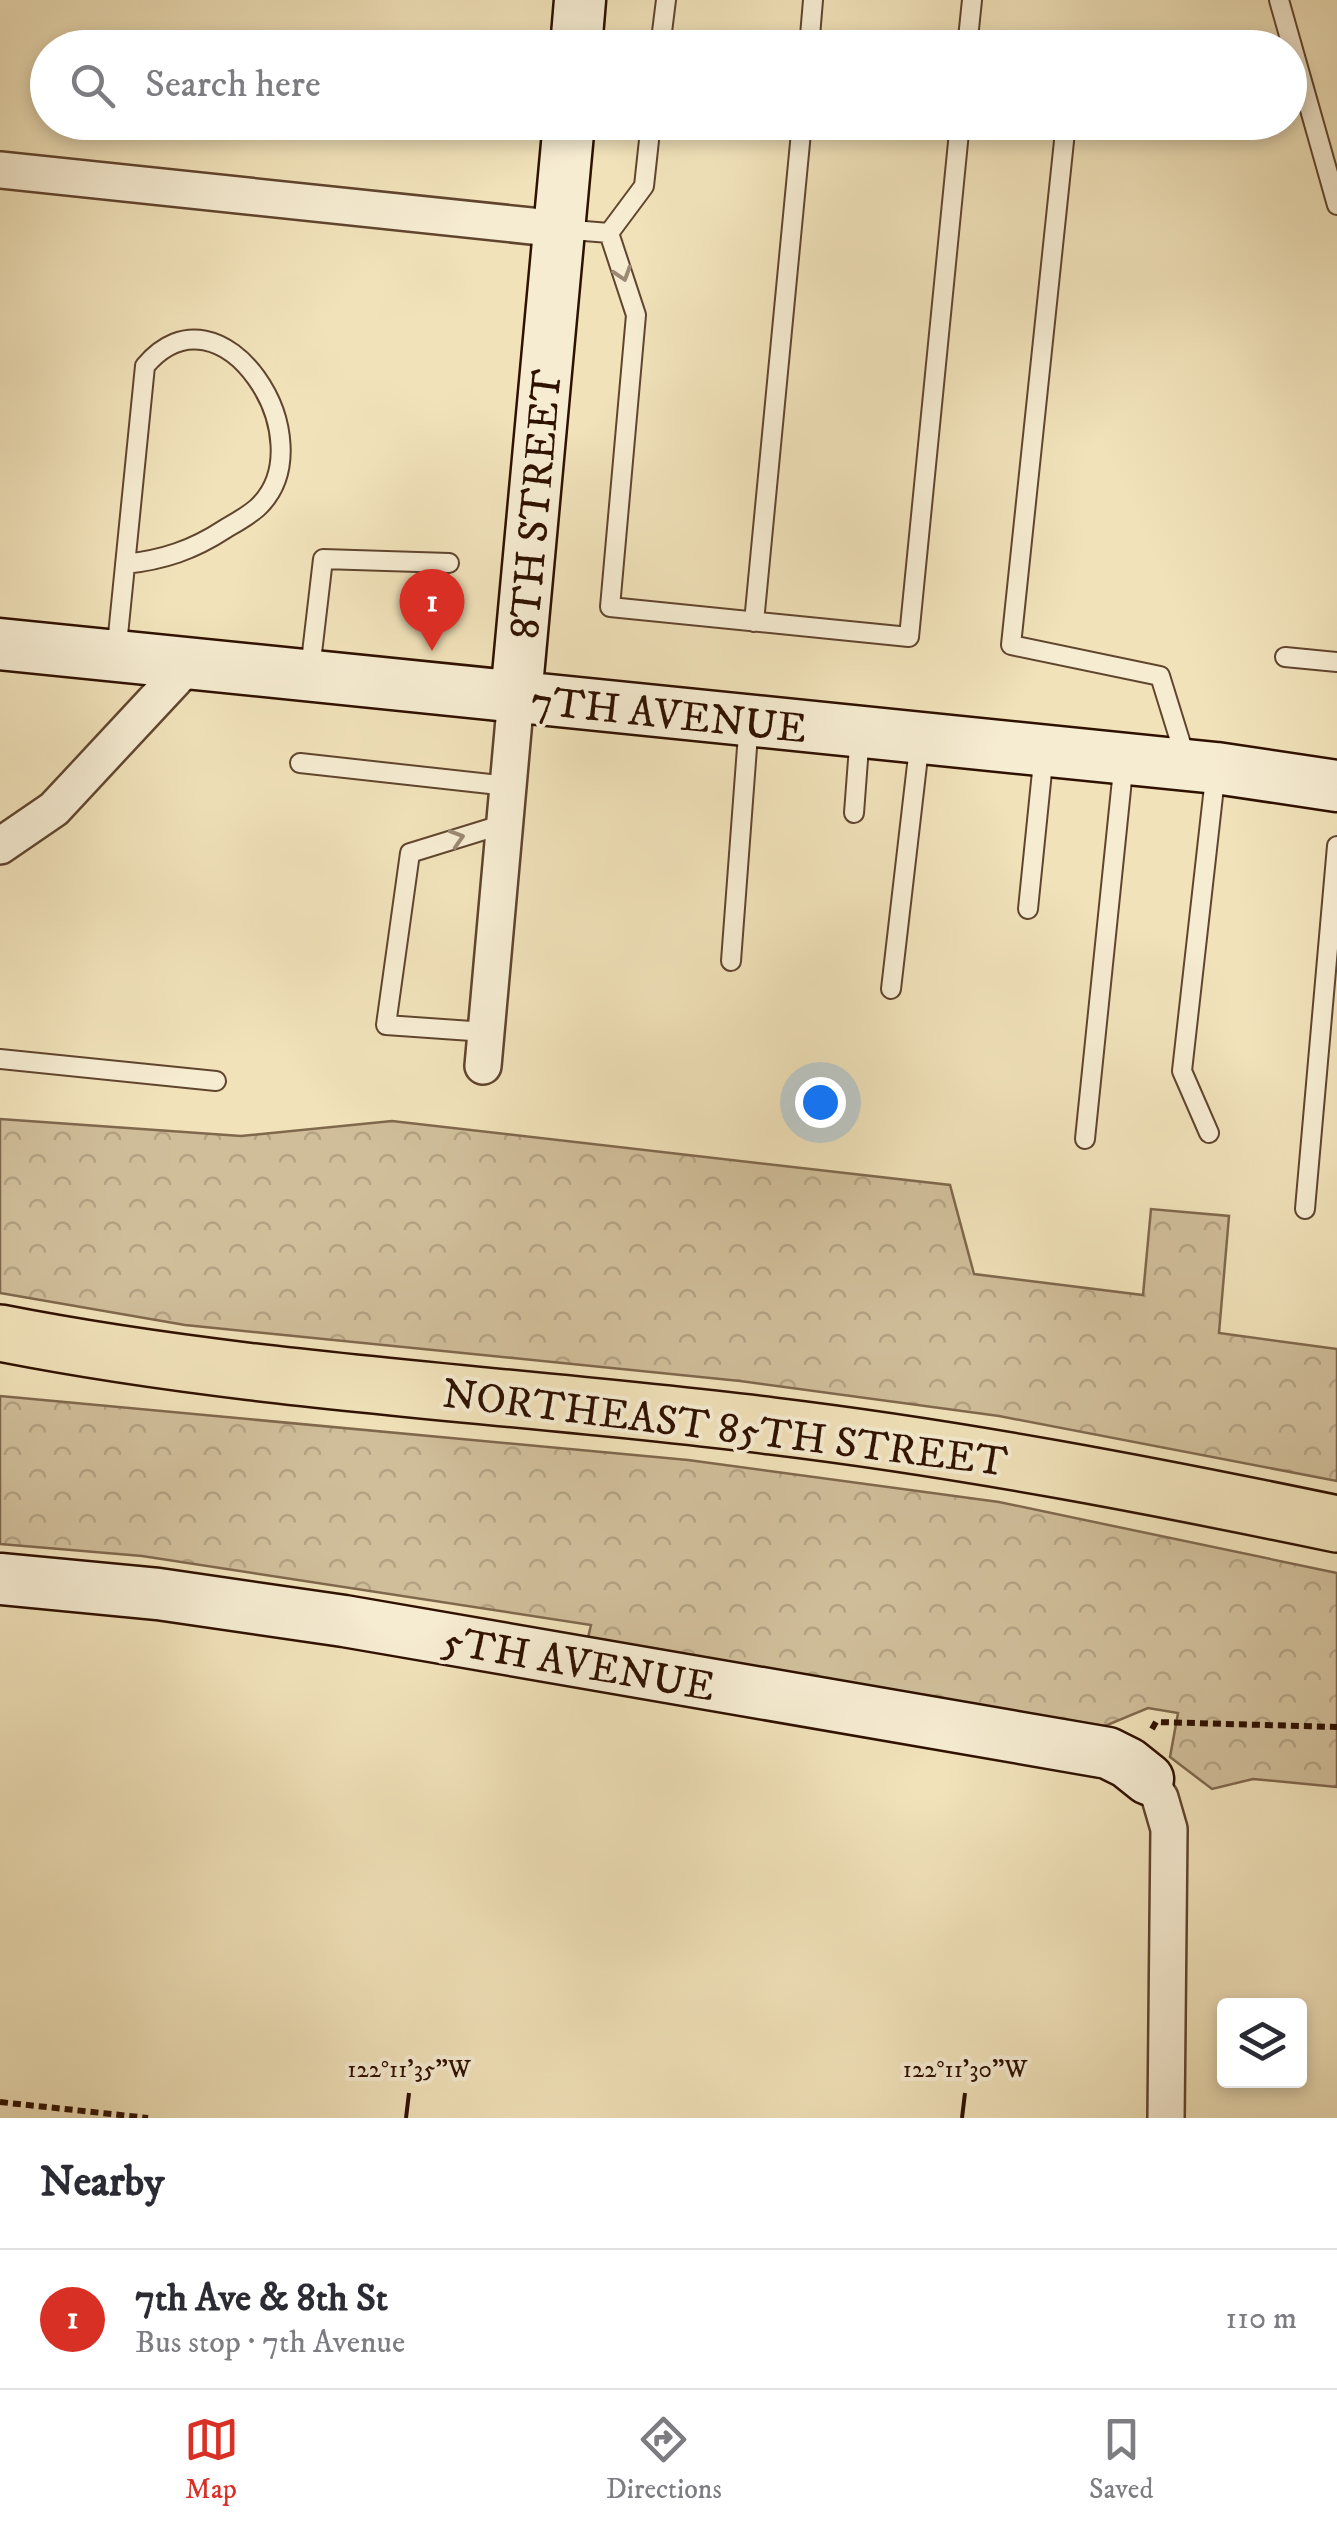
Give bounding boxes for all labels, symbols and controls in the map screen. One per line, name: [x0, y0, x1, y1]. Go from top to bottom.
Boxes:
search box: [30, 30, 1307, 140]
icon: search: [65, 58, 120, 113]
text: Search here: [145, 61, 321, 109]
one-way arrow: [611, 265, 631, 282]
street label: 8TH STREET: [499, 367, 575, 641]
pin: 1: [400, 568, 464, 651]
street label: 7TH AVENUE: [528, 676, 809, 756]
one-way arrow: [448, 829, 465, 850]
your location: [795, 1077, 846, 1128]
street label: NORTHEAST 85TH STREET: [439, 1369, 1010, 1489]
street label: 5TH AVENUE: [438, 1615, 719, 1714]
map controls: [1217, 1998, 1307, 2088]
button: layers: [1217, 1998, 1307, 2088]
text: 122°11'35"W: [347, 2054, 472, 2085]
text: 122°11'30"W: [903, 2054, 1028, 2085]
text: Nearby: [40, 2157, 164, 2209]
text: 7th Ave & 8th St: [135, 2275, 388, 2323]
text: 1: [67, 2299, 78, 2339]
text: 110 m: [1225, 2299, 1297, 2339]
text: Bus stop · 7th Avenue: [135, 2323, 405, 2363]
tab: Map: [184, 2412, 239, 2507]
tab: Directions: [606, 2412, 722, 2507]
tab: Saved: [1089, 2412, 1153, 2507]

